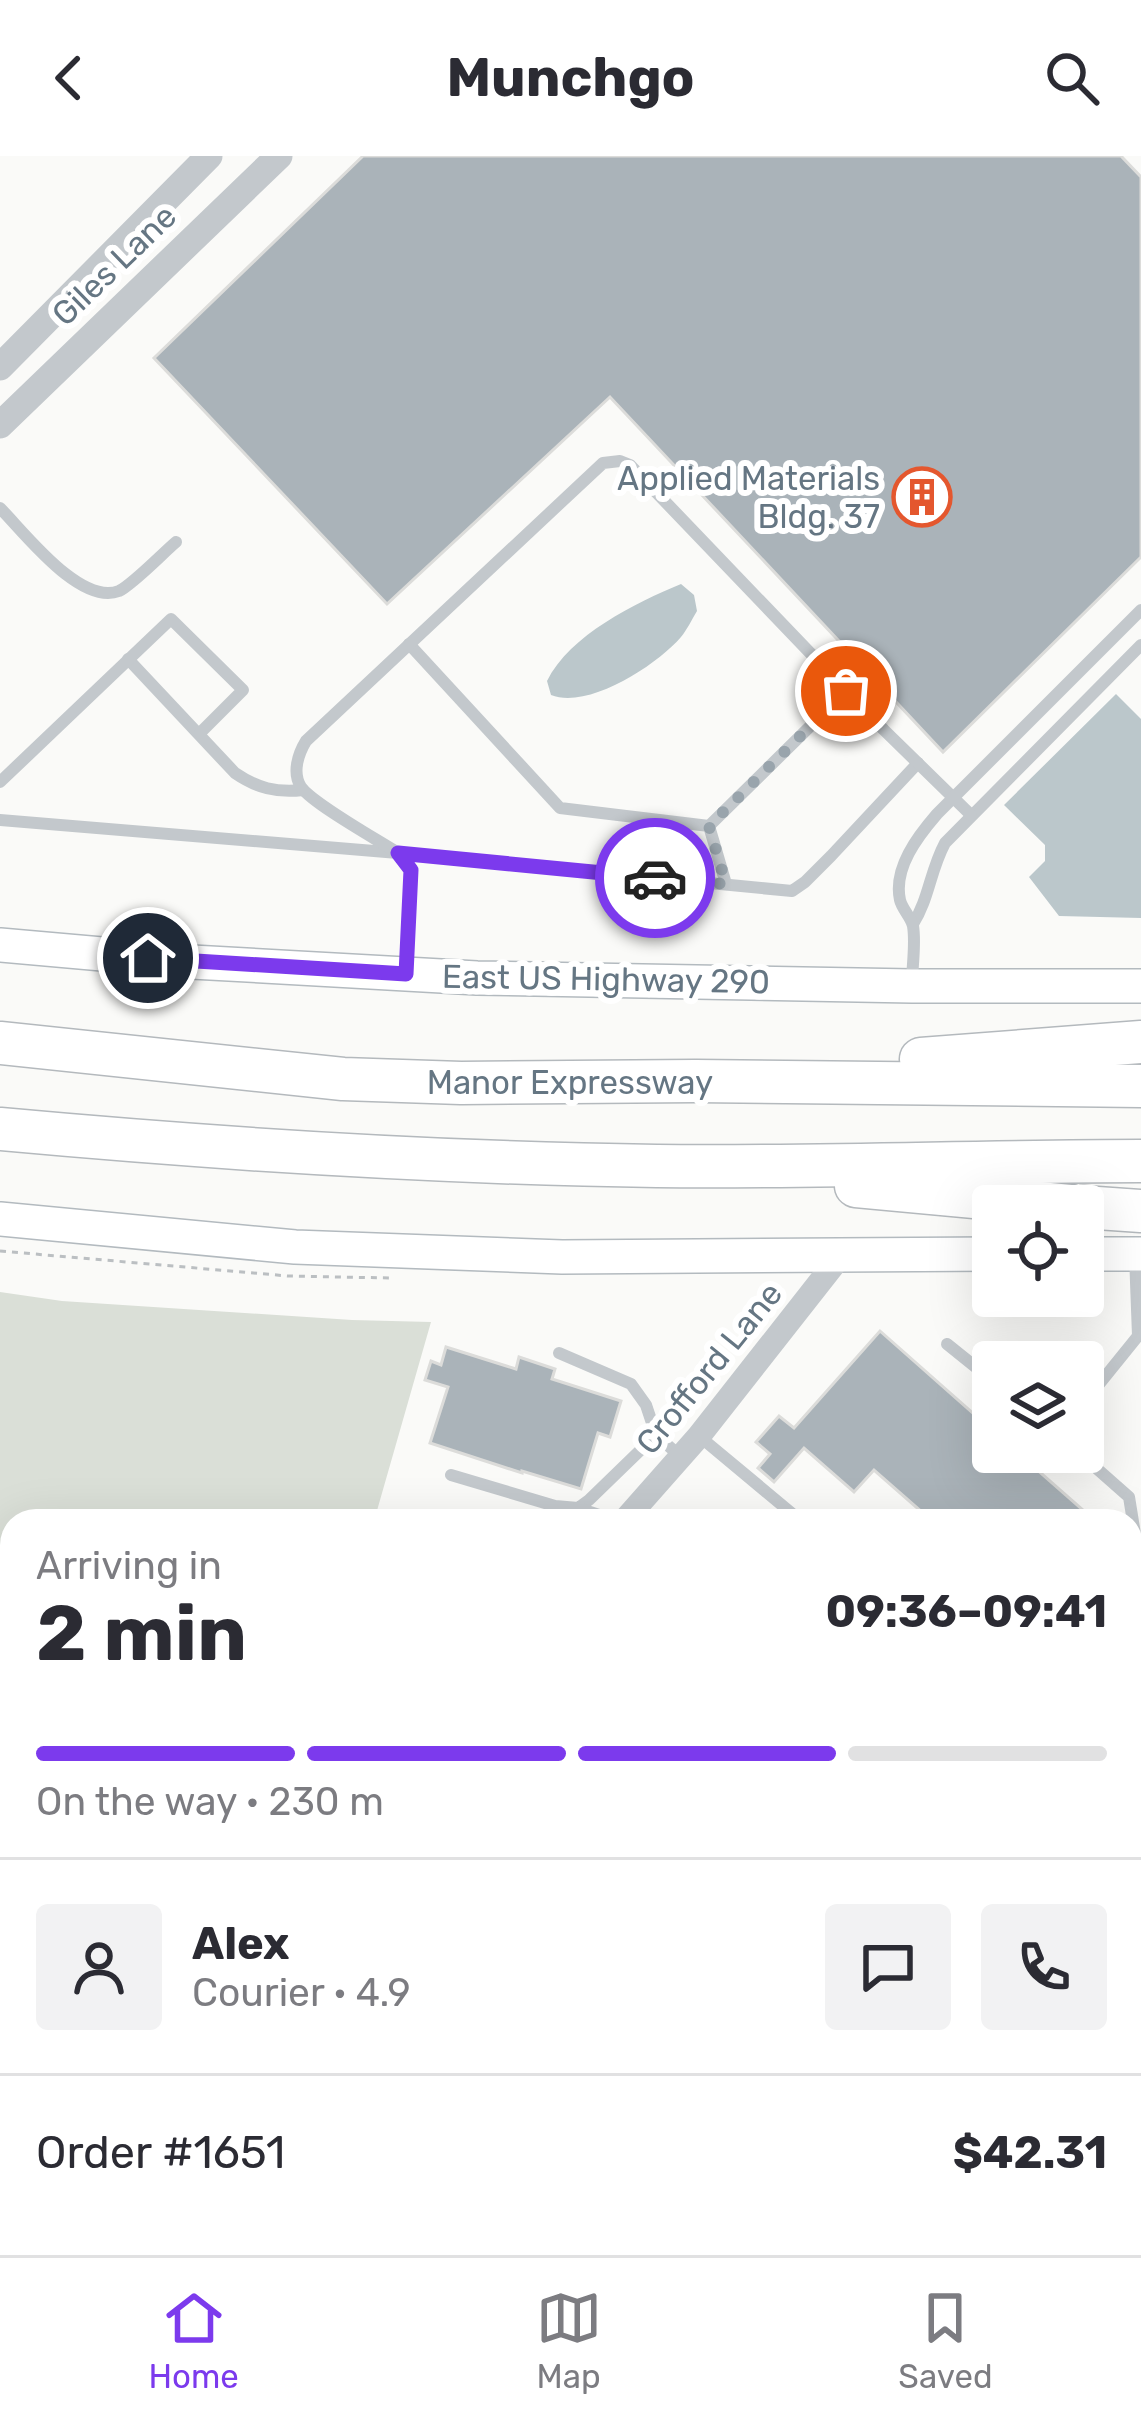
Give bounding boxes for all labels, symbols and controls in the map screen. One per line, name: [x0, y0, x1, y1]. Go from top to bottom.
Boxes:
icon: back: [36, 45, 102, 111]
icon: search: [1039, 45, 1105, 111]
text: Munchgo: [446, 46, 695, 110]
street label: Giles Lane: [44, 196, 184, 334]
place label: Applied Materials Bldg. 37: [617, 459, 880, 536]
building icon: Applied Materials Bldg. 37: [891, 466, 953, 528]
pin: [795, 640, 897, 742]
icon: bag: [813, 658, 879, 724]
courier: [595, 818, 715, 938]
icon: car: [622, 845, 688, 911]
pin: [97, 907, 199, 1009]
icon: home: [115, 925, 181, 991]
street label: East US Highway 290: [442, 957, 770, 1001]
street label: Manor Expressway: [427, 1063, 713, 1102]
map controls: [972, 1185, 1104, 1473]
button: locate: [972, 1185, 1104, 1317]
street label: Crofford Lane: [628, 1274, 790, 1462]
button: layers: [972, 1341, 1104, 1473]
text: Arriving in: [36, 1543, 222, 1589]
text: 09:36–09:41: [825, 1585, 1107, 1638]
text: 2 min: [36, 1587, 247, 1680]
text: On the way · 230 m: [36, 1779, 384, 1825]
button: person: [36, 1904, 162, 2030]
button: chat: [825, 1904, 951, 2030]
button: phone: [981, 1904, 1107, 2030]
text: Alex: [192, 1917, 290, 1970]
text: Courier · 4.9: [192, 1970, 411, 2016]
text: Order #1651: [36, 2126, 285, 2179]
text: $42.31: [953, 2126, 1107, 2179]
tab: Home: [148, 2285, 239, 2396]
tab: Map: [536, 2285, 602, 2396]
tab: Saved: [898, 2285, 993, 2396]

